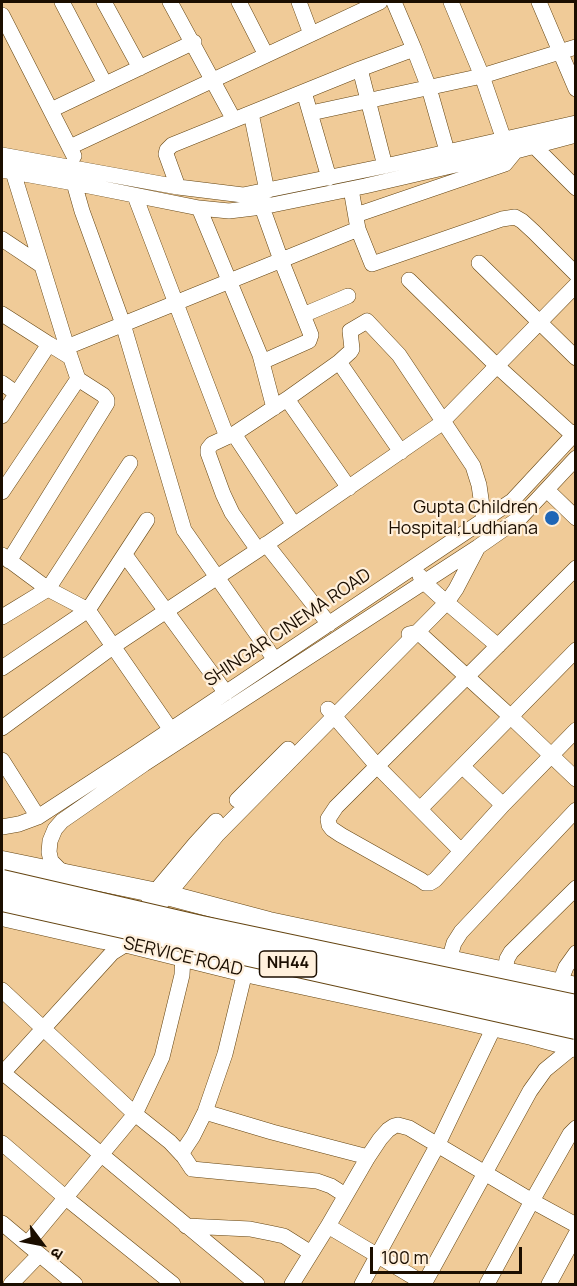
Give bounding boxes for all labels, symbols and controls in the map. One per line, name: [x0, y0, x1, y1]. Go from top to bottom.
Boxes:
place label: Gupta Children Hospital,Ludhiana: [388, 497, 538, 540]
marker: Gupta Children Hospital,Ludhiana: [543, 509, 561, 527]
street label: SHINGAR CINEMA ROAD: [201, 564, 375, 692]
street label: SERVICE ROAD: [121, 933, 245, 981]
road number: NH44: [260, 951, 316, 977]
north arrow: [12, 1214, 72, 1274]
scale bar: [373, 1235, 524, 1273]
text: उ: [45, 1244, 69, 1263]
text: 100 m: [381, 1245, 429, 1269]

